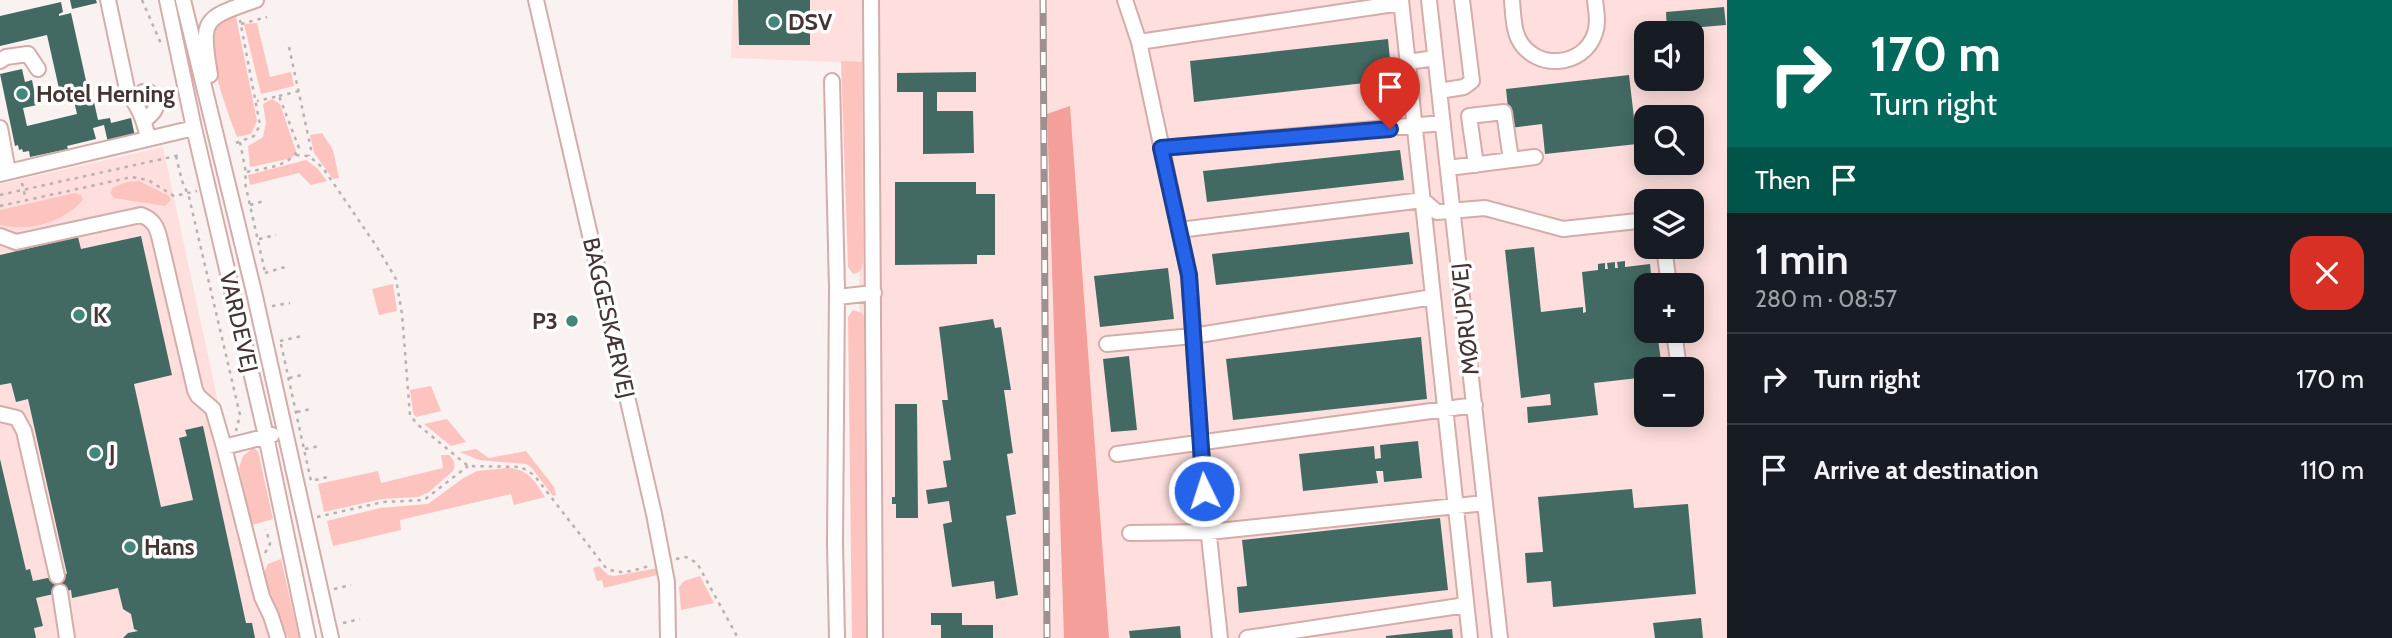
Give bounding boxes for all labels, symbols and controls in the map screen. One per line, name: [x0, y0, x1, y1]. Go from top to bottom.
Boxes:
place label: DSV: [788, 8, 833, 36]
marker: DSV: [766, 14, 782, 30]
map controls: [1634, 21, 1704, 427]
button: sound: [1634, 21, 1704, 91]
text: 170 m: [1870, 24, 2001, 83]
icon: right: [1755, 28, 1846, 119]
pin: [1360, 57, 1420, 129]
icon: arrive: [1371, 68, 1409, 106]
place label: Hotel Herning: [36, 80, 175, 108]
text: Turn right: [1870, 84, 1997, 123]
marker: Hotel Herning: [14, 86, 30, 102]
button: search: [1634, 105, 1704, 175]
icon: arrive: [1825, 161, 1863, 199]
text: Then: [1755, 164, 1811, 196]
button: layers: [1634, 189, 1704, 259]
text: 1 min: [1755, 233, 1849, 285]
street label: BAGGESKÆRVEJ: [577, 235, 641, 401]
button: close: [2290, 236, 2364, 310]
street label: MØRUPVEJ: [1445, 262, 1485, 376]
street label: VARDEVEJ: [214, 269, 264, 375]
button: +: [1634, 273, 1704, 343]
text: 280 m · 08:57: [1755, 285, 1897, 313]
place label: K: [93, 301, 108, 329]
marker: K: [71, 307, 87, 323]
place label: P3: [532, 307, 558, 335]
marker: P3: [564, 313, 580, 329]
button: −: [1634, 357, 1704, 427]
icon: right: [1755, 360, 1793, 398]
text: Turn right: [1814, 363, 1920, 395]
text: 170 m: [2296, 363, 2364, 395]
place label: J: [108, 439, 116, 467]
marker: J: [87, 445, 103, 461]
icon: arrive: [1755, 451, 1793, 489]
position arrow: [1167, 454, 1241, 528]
text: Arrive at destination: [1814, 454, 2039, 486]
text: 110 m: [2300, 454, 2364, 486]
place label: Hans: [144, 533, 195, 561]
marker: Hans: [122, 539, 138, 555]

